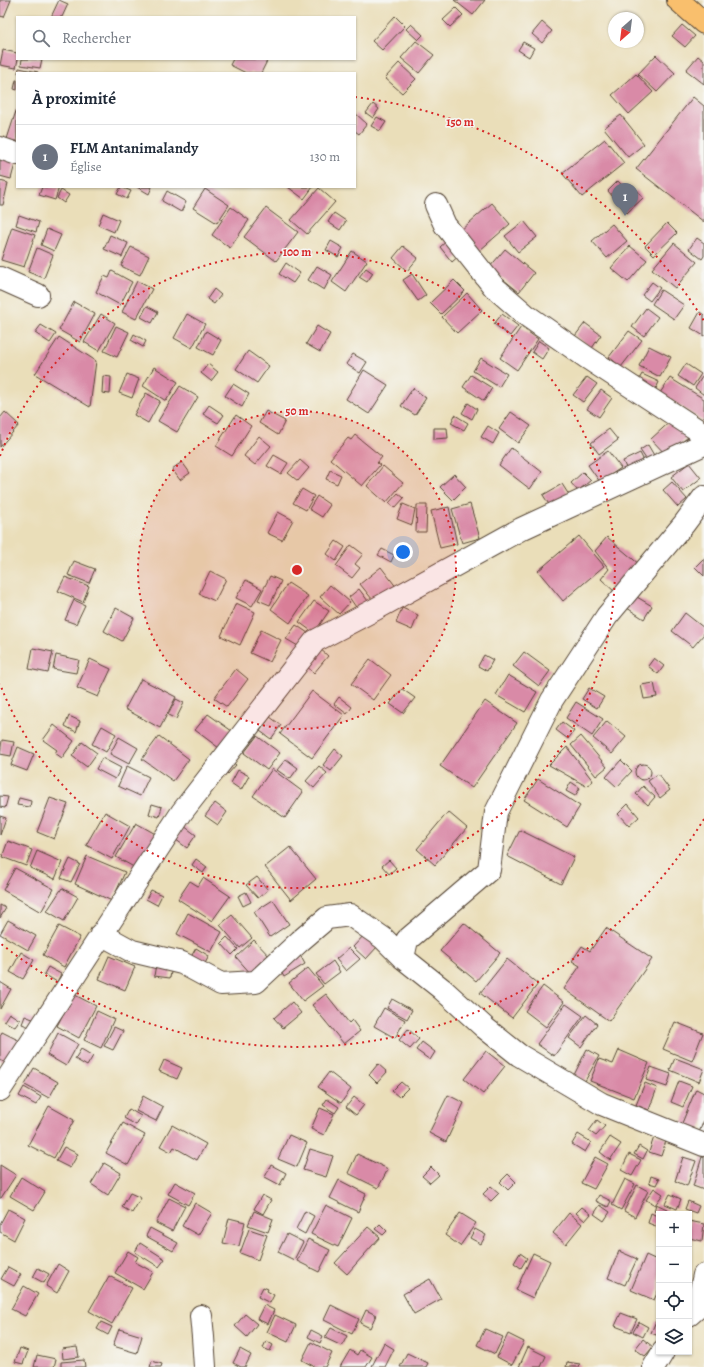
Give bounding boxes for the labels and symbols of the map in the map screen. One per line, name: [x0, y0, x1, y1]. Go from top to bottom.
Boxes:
north arrow: [608, 12, 644, 48]
text: 150 m: [446, 114, 474, 130]
pin: 1: [612, 183, 638, 216]
text: 100 m: [283, 244, 311, 260]
text: 50 m: [285, 403, 309, 419]
your location: [393, 542, 413, 562]
centre of rings: [290, 563, 304, 577]

